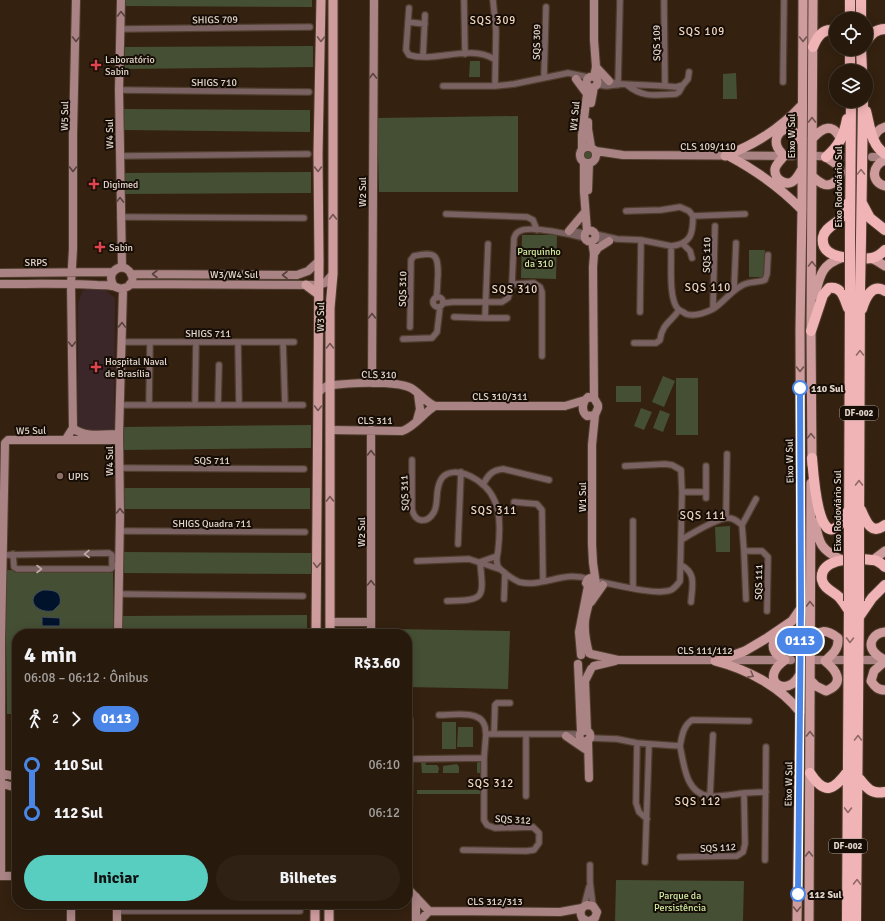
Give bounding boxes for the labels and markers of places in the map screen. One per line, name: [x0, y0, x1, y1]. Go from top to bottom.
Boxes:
place label: Laboratório Sabin: [105, 54, 155, 78]
marker: Laboratório Sabin: [90, 59, 102, 71]
marker: Digimed: [88, 178, 100, 190]
place label: Digimed: [103, 179, 138, 191]
marker: Sabin: [94, 241, 106, 253]
place label: Sabin: [109, 242, 133, 254]
place label: Hospital Naval de Brasília: [105, 356, 167, 380]
marker: Hospital Naval de Brasília: [90, 361, 102, 373]
marker: 110 Sul: [792, 380, 808, 396]
place label: 110 Sul: [811, 383, 844, 395]
marker: UPIS: [55, 471, 65, 481]
place label: UPIS: [68, 471, 89, 483]
marker: 112 Sul: [790, 886, 806, 902]
place label: 112 Sul: [809, 889, 842, 901]

